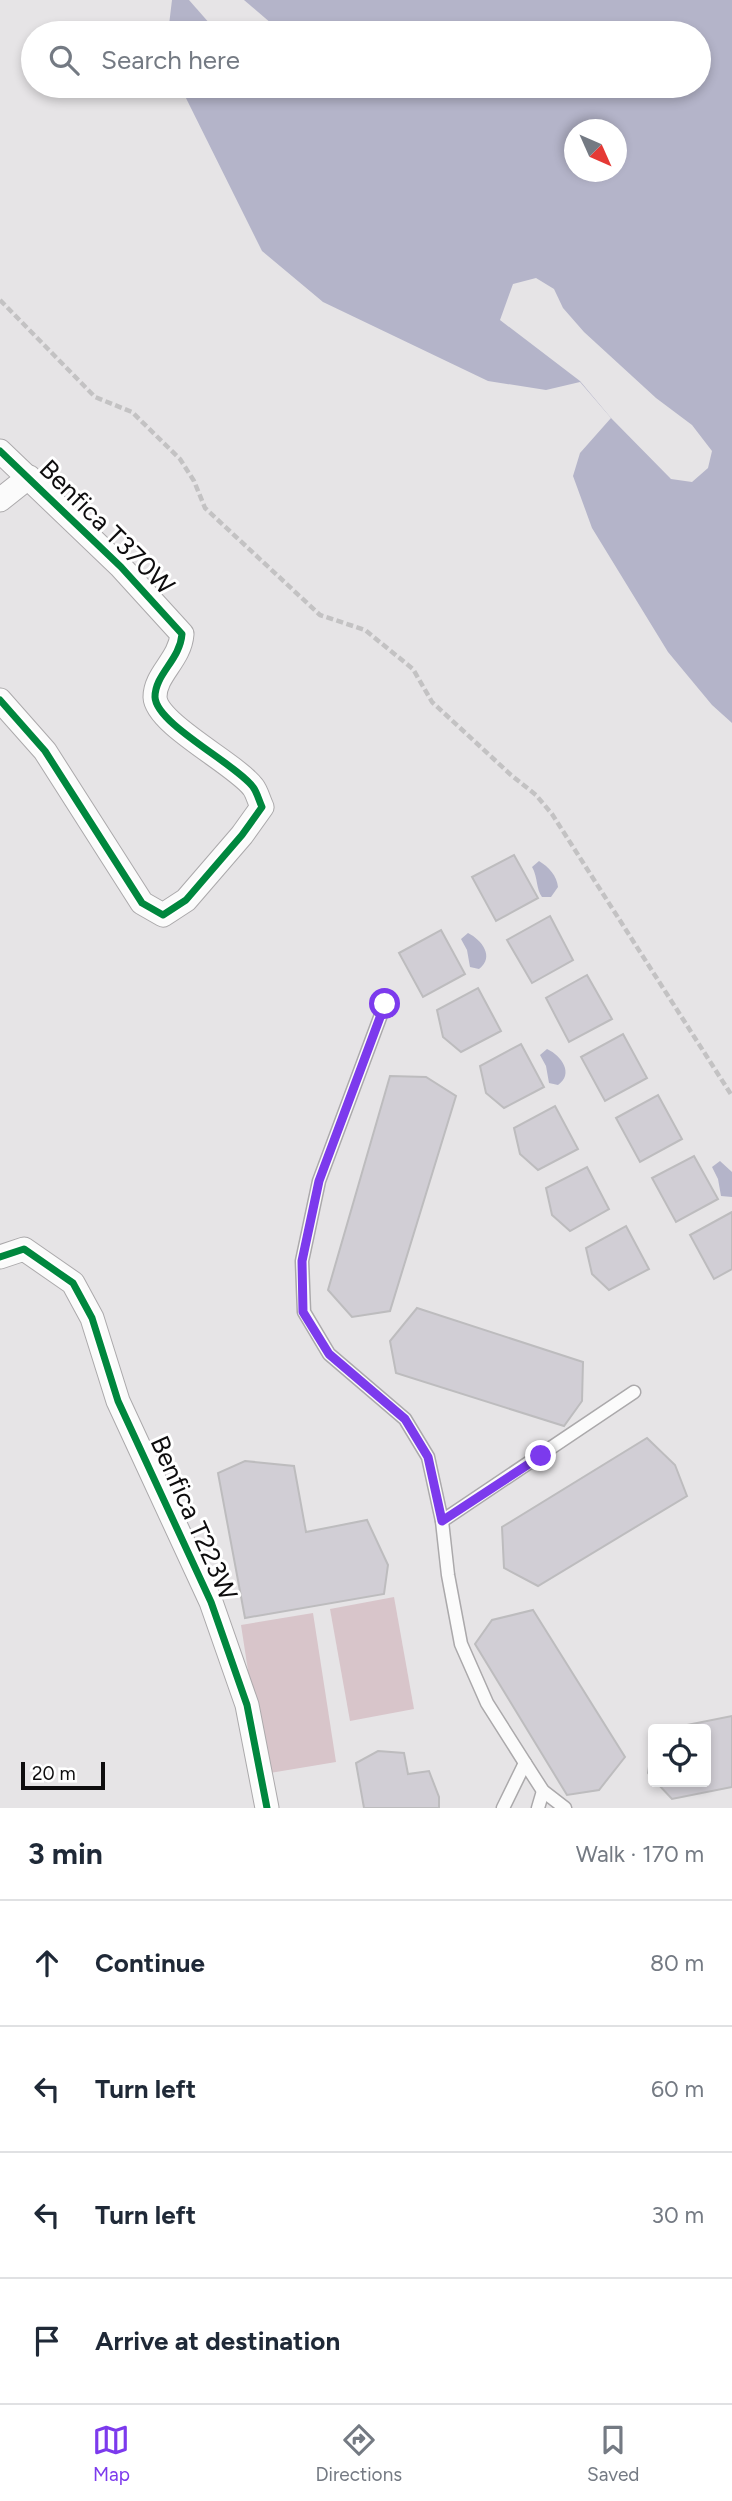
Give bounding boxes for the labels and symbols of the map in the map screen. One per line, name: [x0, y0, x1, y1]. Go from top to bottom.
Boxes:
north arrow: [564, 119, 627, 182]
street label: Benfica T370W: [33, 453, 181, 601]
route start: [369, 988, 400, 1019]
street label: Benfica T223W: [143, 1431, 245, 1605]
route end: [525, 1440, 556, 1471]
scale bar: [21, 1759, 105, 1791]

